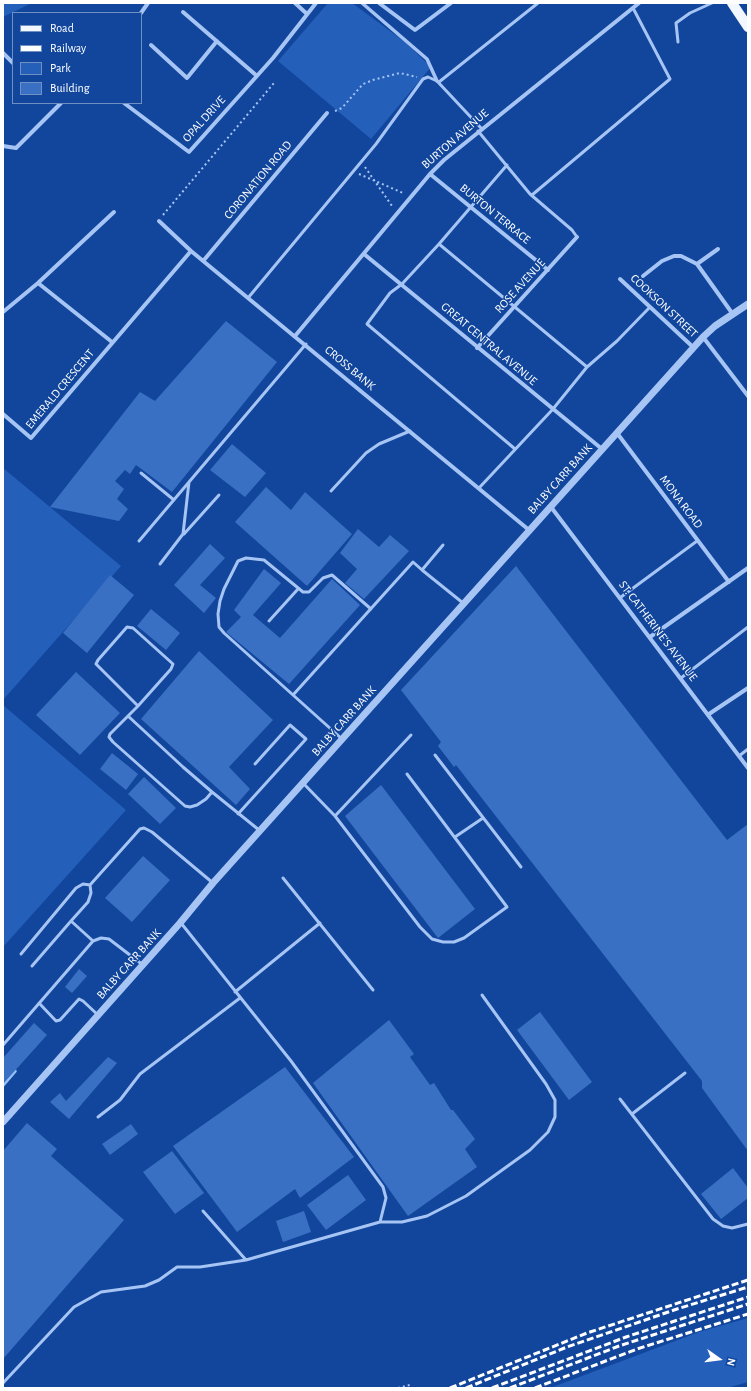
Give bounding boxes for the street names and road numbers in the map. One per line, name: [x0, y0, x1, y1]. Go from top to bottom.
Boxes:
street label: OPAL DRIVE: [180, 93, 228, 145]
street label: BURTON AVENUE: [419, 106, 491, 172]
street label: CORONATION ROAD: [221, 138, 295, 222]
street label: BURTON TERRACE: [457, 181, 533, 247]
street label: ROSE AVENUE: [492, 256, 548, 316]
street label: COOKSON STREET: [627, 271, 701, 341]
street label: GREAT CENTRAL AVENUE: [438, 300, 540, 388]
street label: CROSS BANK: [322, 343, 378, 393]
street label: EMERALD CRESCENT: [22, 346, 98, 432]
street label: BALBY CARR BANK: [525, 441, 595, 517]
street label: MONA ROAD: [656, 473, 706, 531]
street label: ST. CATHERINE'S AVENUE: [616, 578, 700, 684]
street label: BALBY CARR BANK: [309, 683, 379, 759]
street label: BALBY CARR BANK: [94, 926, 164, 1002]

